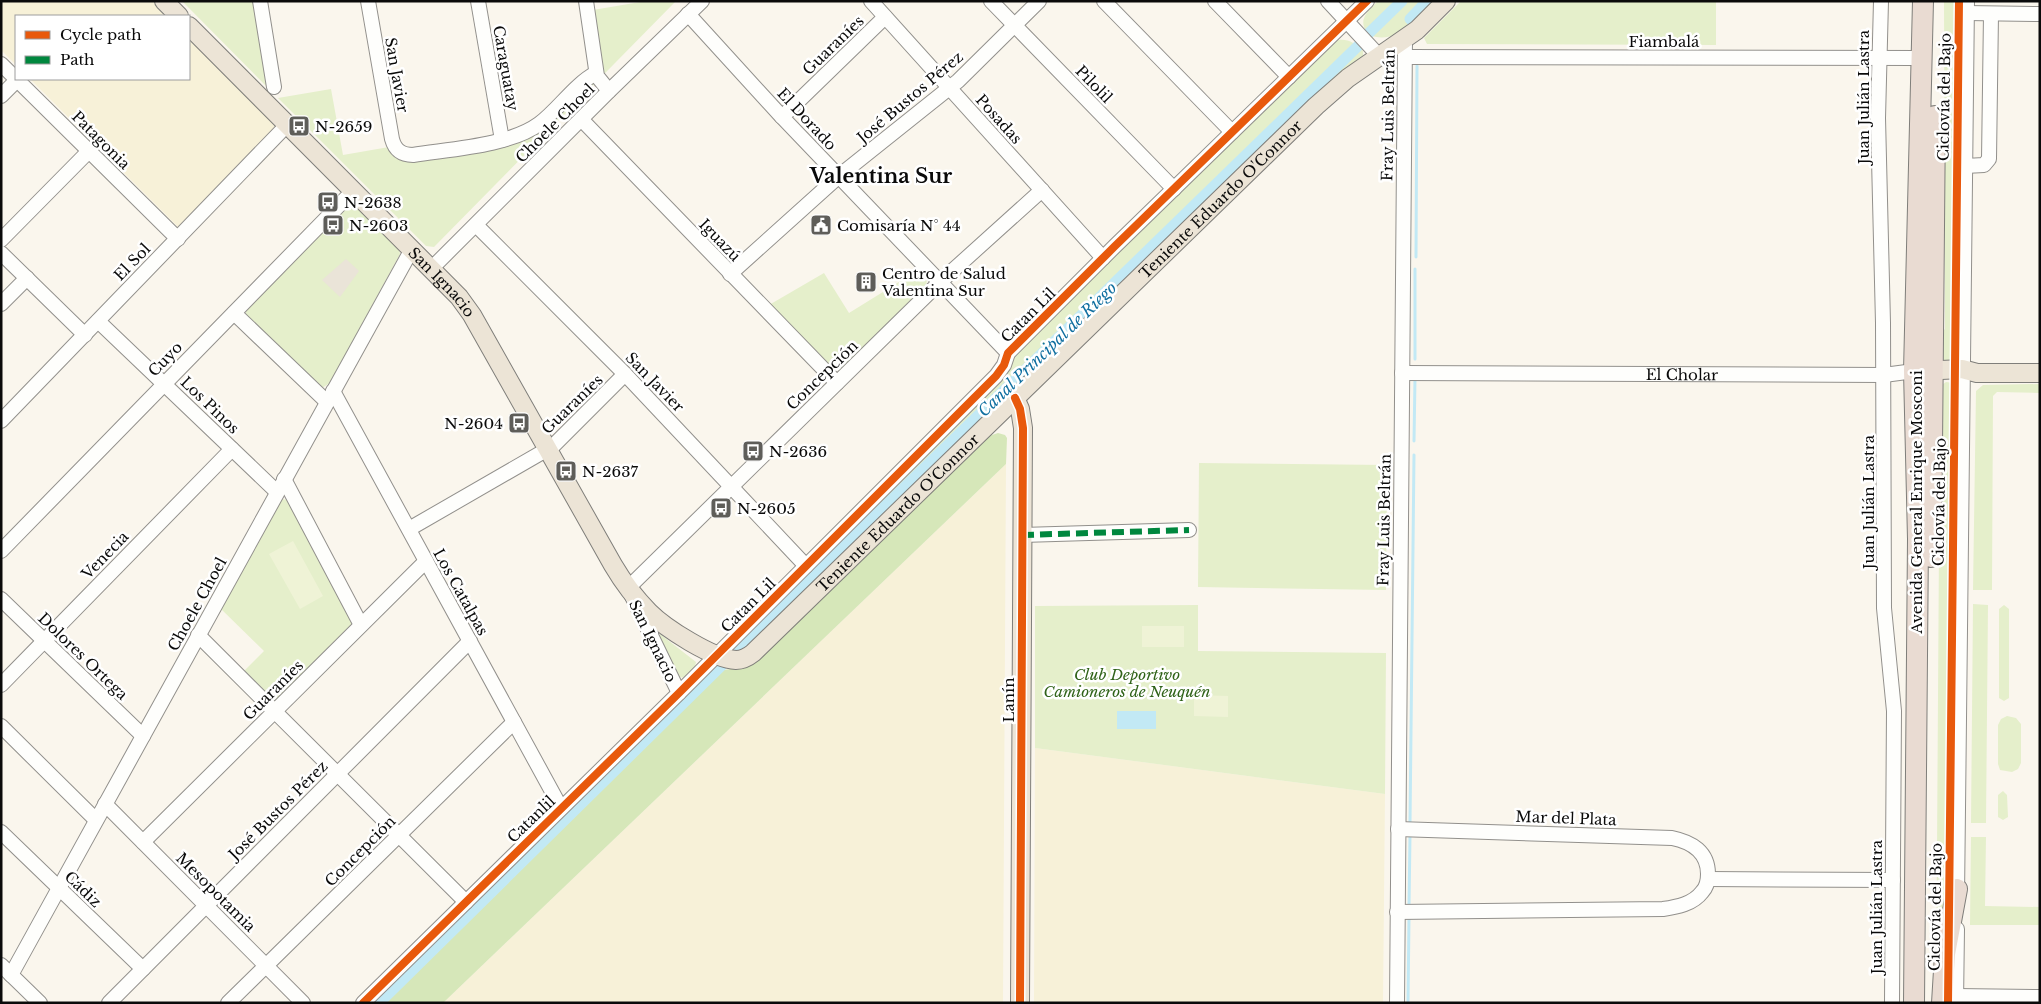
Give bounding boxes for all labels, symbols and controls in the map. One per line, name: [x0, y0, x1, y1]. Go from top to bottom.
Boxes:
street label: Guaraníes: [798, 11, 868, 79]
legend: [15, 15, 190, 80]
street label: Caraguatay: [489, 24, 523, 113]
text: Cycle path: [60, 25, 142, 44]
street label: Juan Julián Lastra: [1854, 29, 1873, 166]
street label: Fiambalá: [1629, 32, 1700, 51]
street label: Ciclovía del Bajo: [1933, 32, 1955, 161]
street label: San Javier: [381, 36, 413, 115]
street label: José Bustos Pérez: [852, 47, 967, 148]
street label: Fray Luis Beltrán: [1377, 49, 1399, 181]
text: Path: [60, 50, 94, 69]
street label: Pilolil: [1072, 61, 1117, 107]
street label: Choele Choel: [511, 79, 599, 167]
street label: El Dorado: [773, 84, 841, 154]
street label: Posadas: [972, 90, 1026, 148]
street label: Patagonia: [68, 107, 135, 174]
bus stop icon: N-2659: [287, 114, 311, 138]
street label: Teniente Eduardo O'Connor: [1135, 115, 1306, 282]
place label: N-2659: [315, 117, 372, 136]
district label: Valentina Sur: [809, 164, 952, 188]
bus stop icon: N-2638: [316, 190, 340, 214]
place label: N-2638: [344, 193, 402, 212]
bus stop icon: N-2603: [321, 213, 345, 237]
public building icon: Comisaría N° 44: [809, 213, 833, 237]
street label: Iguazú: [695, 215, 745, 265]
place label: N-2603: [349, 216, 408, 235]
place label: Comisaría N° 44: [837, 216, 960, 235]
street label: El Sol: [110, 239, 154, 285]
street label: San Ignacio: [405, 243, 480, 321]
place label: Centro de Salud Valentina Sur: [881, 264, 1006, 300]
building icon: Centro de Salud Valentina Sur: [854, 270, 878, 294]
water label: Canal Principal de Riego: [973, 277, 1121, 421]
street label: Catan Lil: [997, 283, 1060, 346]
street label: Concepción: [782, 336, 862, 414]
street label: Cuyo: [144, 337, 186, 380]
street label: San Javier: [622, 348, 689, 417]
street label: El Cholar: [1646, 365, 1719, 384]
street label: Guaraníes: [537, 370, 607, 438]
street label: Avenida General Enrique Mosconi: [1907, 370, 1926, 635]
street label: Los Pinos: [177, 372, 243, 438]
bus stop icon: N-2604: [507, 411, 531, 435]
place label: N-2604: [444, 414, 503, 433]
street label: Teniente Eduardo O'Connor: [812, 429, 984, 596]
street label: Juan Julián Lastra: [1859, 434, 1878, 571]
street label: Ciclovía del Bajo: [1928, 437, 1950, 566]
bus stop icon: N-2636: [741, 439, 765, 463]
place label: N-2636: [769, 442, 827, 461]
street label: Fray Luis Beltrán: [1373, 454, 1395, 586]
bus stop icon: N-2637: [554, 459, 578, 483]
place label: N-2637: [582, 462, 638, 481]
bus stop icon: N-2605: [709, 496, 733, 520]
place label: N-2605: [737, 499, 795, 518]
street label: Venecia: [77, 527, 133, 584]
street label: Los Catalpas: [429, 545, 493, 639]
street label: Choele Choel: [163, 554, 231, 654]
street label: Catan Lil: [717, 573, 780, 636]
street label: San Ignacio: [625, 597, 681, 685]
street label: Dolores Ortega: [34, 608, 132, 704]
street label: Guaraníes: [239, 656, 307, 724]
park label: Club Deportivo Camioneros de Neuquén: [1044, 665, 1210, 701]
street label: Lanín: [999, 677, 1018, 723]
street label: José Bustos Pérez: [223, 757, 331, 865]
street label: Catanlil: [503, 791, 559, 847]
street label: Mar del Plata: [1515, 807, 1618, 829]
street label: Concepción: [321, 812, 399, 890]
street label: Juan Julián Lastra: [1867, 839, 1886, 976]
street label: Ciclovía del Bajo: [1924, 842, 1946, 971]
street label: Mesopotamia: [172, 848, 260, 936]
street label: Cádiz: [61, 867, 105, 911]

